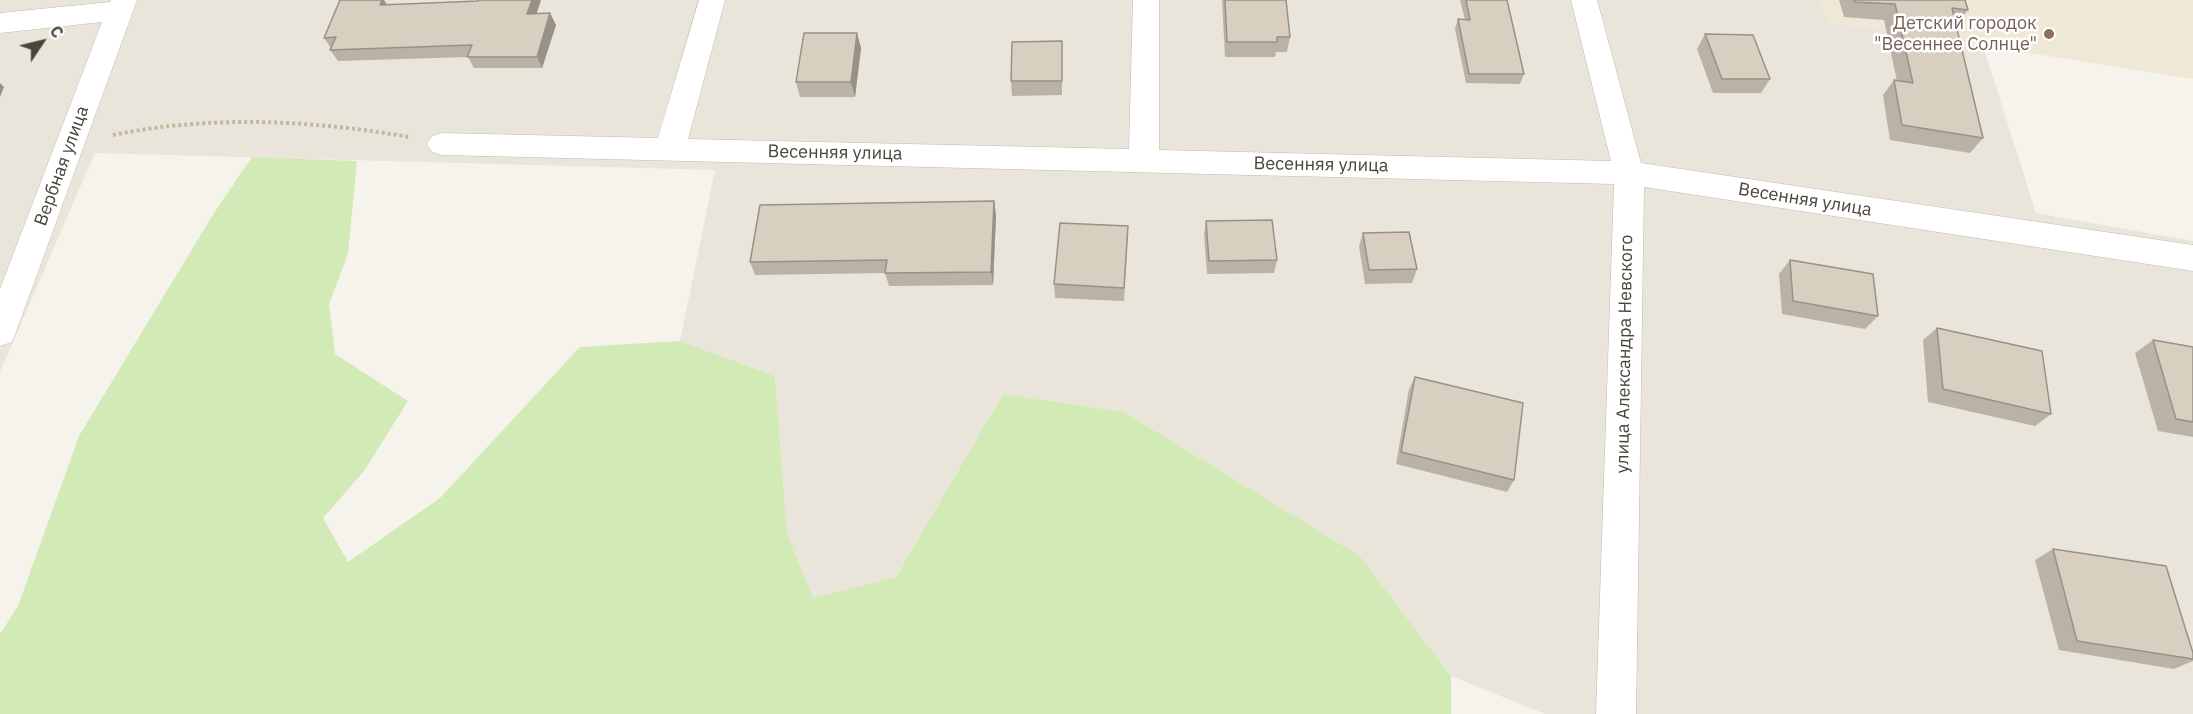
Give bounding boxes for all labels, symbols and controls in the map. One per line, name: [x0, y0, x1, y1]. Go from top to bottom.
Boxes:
north arrow: [12, 12, 72, 72]
place label: Детский городок "Весеннее Солнце": [1874, 13, 2037, 56]
text: С: [46, 22, 68, 42]
marker: Детский городок "Весеннее Солнце": [2042, 27, 2056, 41]
street label: Вербная улица: [30, 103, 94, 229]
street label: Весенняя улица: [767, 141, 903, 165]
street label: Весенняя улица: [1253, 153, 1389, 177]
street label: Весенняя улица: [1737, 179, 1873, 221]
street label: улица Александра Невского: [1612, 234, 1638, 474]

